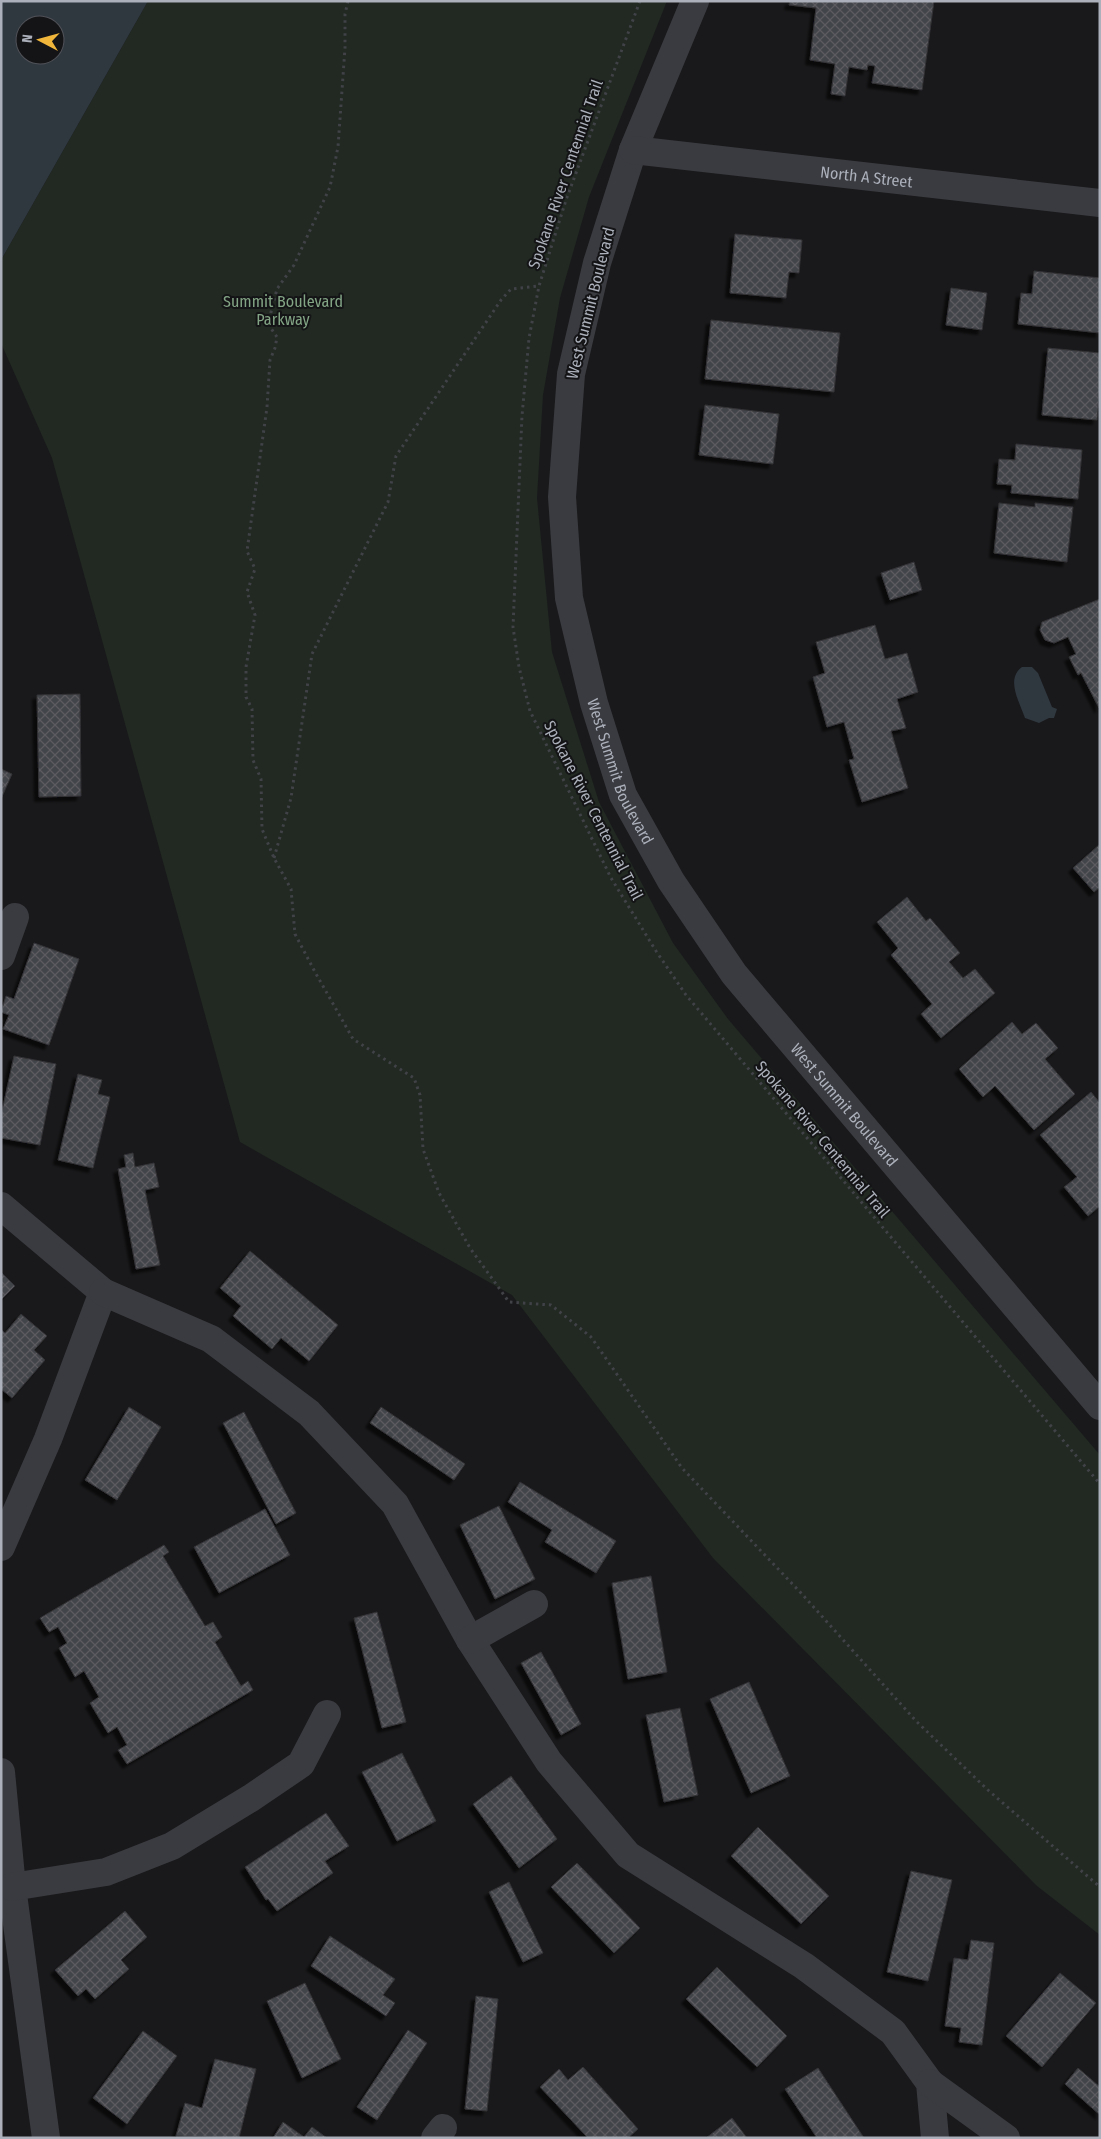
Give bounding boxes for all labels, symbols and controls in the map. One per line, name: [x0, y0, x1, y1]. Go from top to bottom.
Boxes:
north arrow: [15, 15, 65, 65]
text: N: [19, 34, 36, 44]
street label: Spokane River Centennial Trail: [524, 77, 607, 271]
street label: North A Street: [819, 162, 914, 192]
street label: West Summit Boulevard: [562, 225, 619, 381]
park label: Summit Boulevard Parkway: [223, 292, 343, 329]
street label: West Summit Boulevard: [583, 696, 658, 848]
street label: Spokane River Centennial Trail: [540, 717, 647, 903]
street label: West Summit Boulevard: [787, 1039, 902, 1170]
street label: Spokane River Centennial Trail: [751, 1057, 894, 1222]

